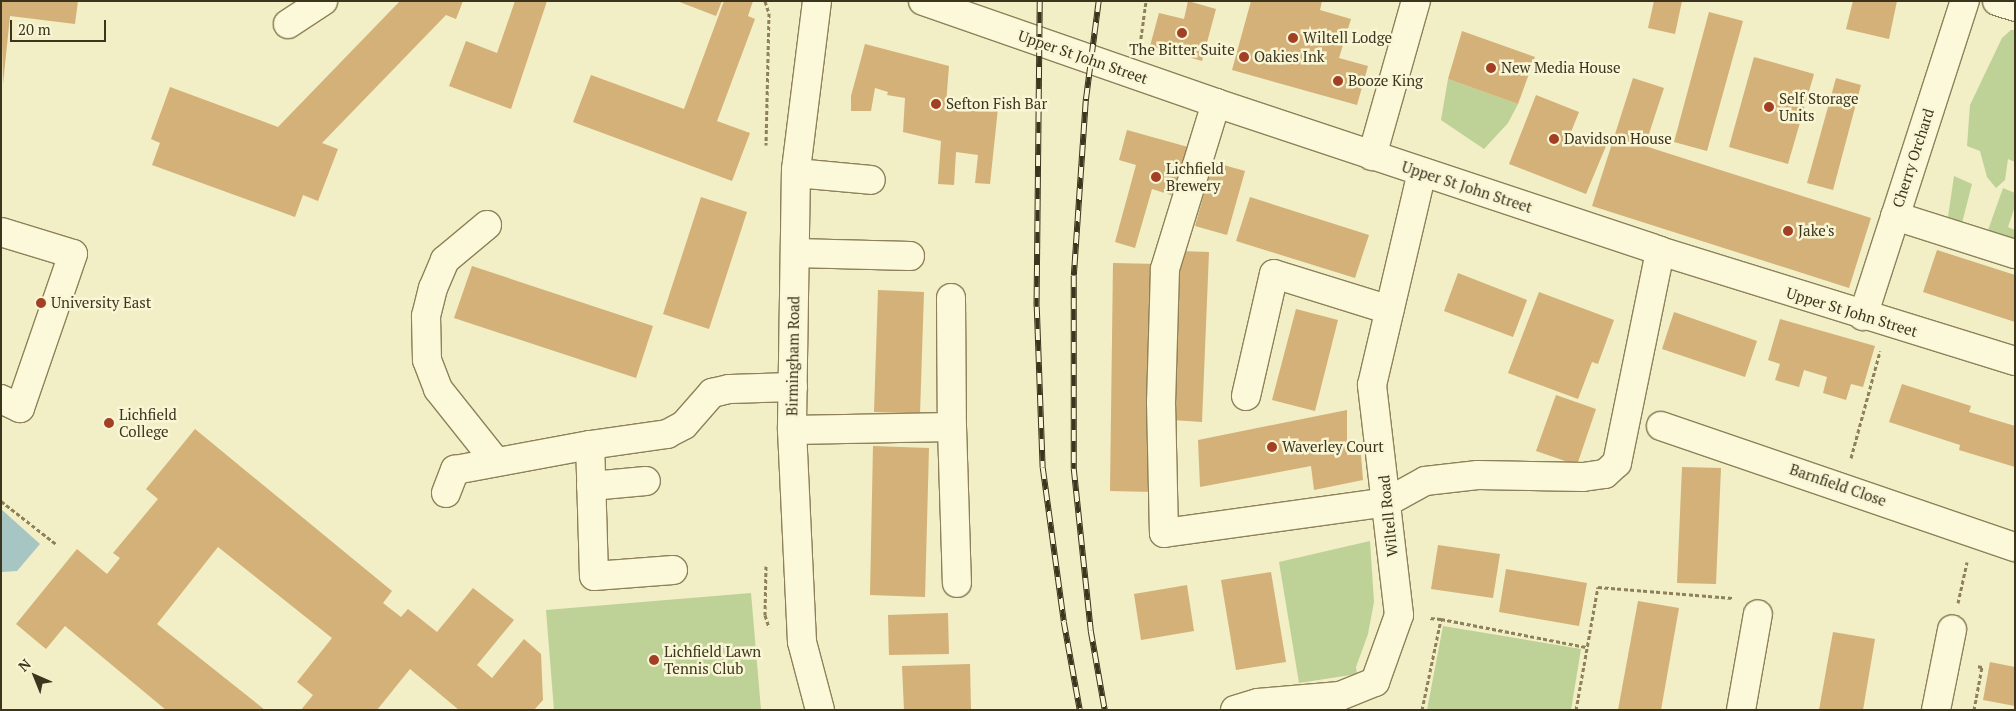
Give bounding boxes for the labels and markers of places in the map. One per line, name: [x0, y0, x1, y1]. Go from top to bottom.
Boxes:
marker: The Bitter Suite: [1176, 27, 1188, 39]
place label: Wiltell Lodge: [1303, 29, 1392, 47]
marker: Wiltell Lodge: [1287, 32, 1299, 44]
place label: The Bitter Suite: [1129, 41, 1235, 59]
place label: Oakies Ink: [1254, 48, 1325, 66]
marker: Oakies Ink: [1238, 51, 1250, 63]
place label: New Media House: [1501, 59, 1621, 77]
marker: New Media House: [1485, 62, 1497, 74]
place label: Booze King: [1348, 72, 1423, 90]
marker: Booze King: [1332, 75, 1344, 87]
place label: Self Storage Units: [1779, 89, 1859, 124]
place label: Sefton Fish Bar: [946, 95, 1047, 113]
marker: Sefton Fish Bar: [930, 98, 942, 110]
marker: Self Storage Units: [1763, 101, 1775, 113]
place label: Davidson House: [1564, 130, 1672, 148]
marker: Davidson House: [1548, 133, 1560, 145]
place label: Lichfield Brewery: [1166, 159, 1224, 194]
marker: Lichfield Brewery: [1150, 171, 1162, 183]
place label: Jake's: [1798, 222, 1835, 240]
marker: Jake's: [1782, 225, 1794, 237]
place label: University East: [51, 294, 151, 312]
marker: University East: [35, 297, 47, 309]
place label: Lichfield College: [119, 405, 177, 440]
marker: Lichfield College: [103, 417, 115, 429]
place label: Waverley Court: [1282, 438, 1384, 456]
marker: Waverley Court: [1266, 441, 1278, 453]
place label: Lichfield Lawn Tennis Club: [664, 642, 761, 677]
marker: Lichfield Lawn Tennis Club: [648, 654, 660, 666]

